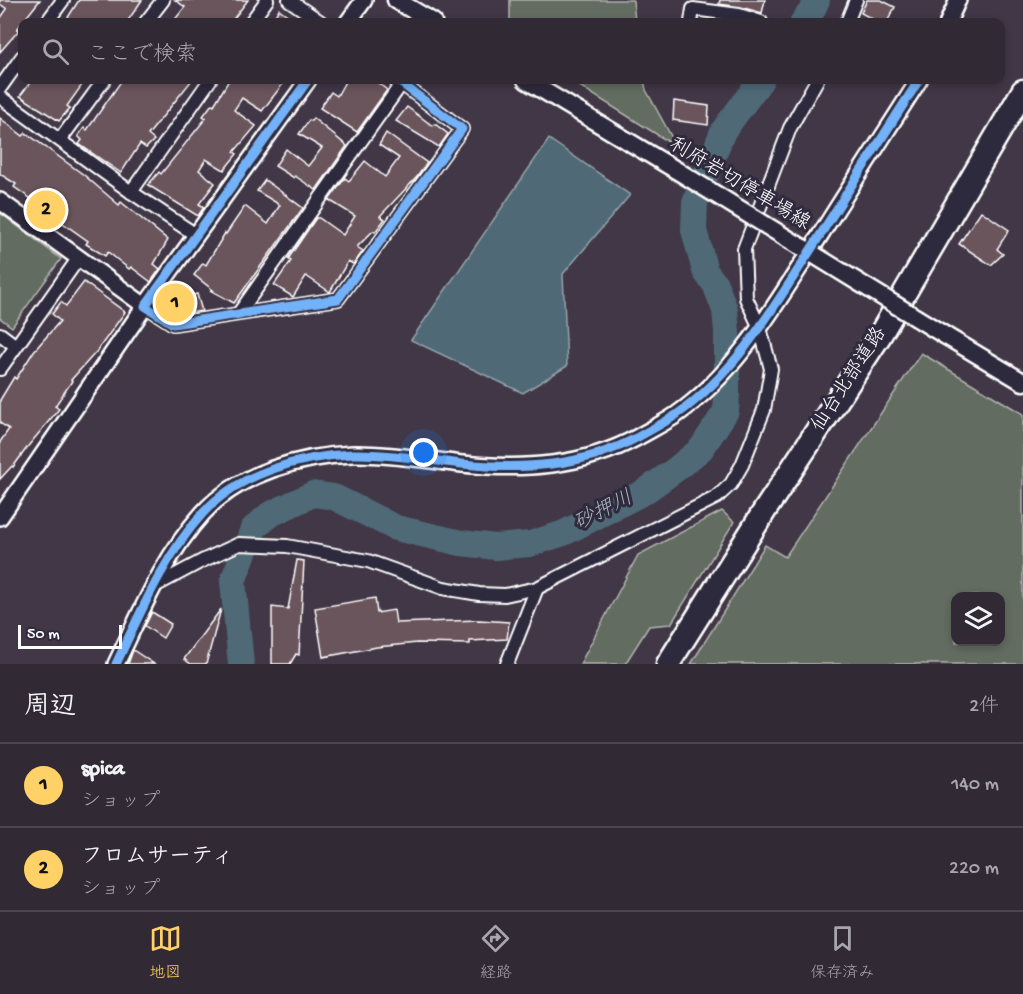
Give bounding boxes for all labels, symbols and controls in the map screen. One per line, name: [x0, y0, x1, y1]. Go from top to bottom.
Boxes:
search box: [18, 18, 1005, 84]
icon: search: [39, 35, 72, 68]
text: ここで検索: [87, 43, 197, 69]
street label: 利府岩切停車場線: [665, 132, 815, 236]
pin: 2: [26, 188, 66, 232]
pin: 1: [156, 280, 195, 326]
street label: 仙台北部道路: [806, 322, 892, 437]
your location: [409, 438, 438, 467]
water label: 砂押川: [570, 486, 638, 537]
map controls: [951, 592, 1005, 646]
button: layers: [951, 592, 1005, 646]
scale bar: [18, 622, 122, 650]
text: 50 m: [27, 626, 60, 645]
text: 周辺: [24, 693, 76, 724]
text: 2件: [969, 696, 999, 719]
text: spica: [81, 757, 124, 783]
text: 1: [39, 774, 48, 797]
text: 140 m: [951, 774, 999, 797]
text: ショップ: [81, 791, 160, 814]
text: フロムサーティ: [81, 845, 234, 871]
text: 2: [39, 858, 48, 881]
text: 220 m: [949, 858, 999, 881]
text: ショップ: [81, 879, 160, 902]
tab: 地図: [149, 922, 182, 984]
tab: 経路: [479, 922, 512, 984]
tab: 保存済み: [810, 922, 874, 984]

